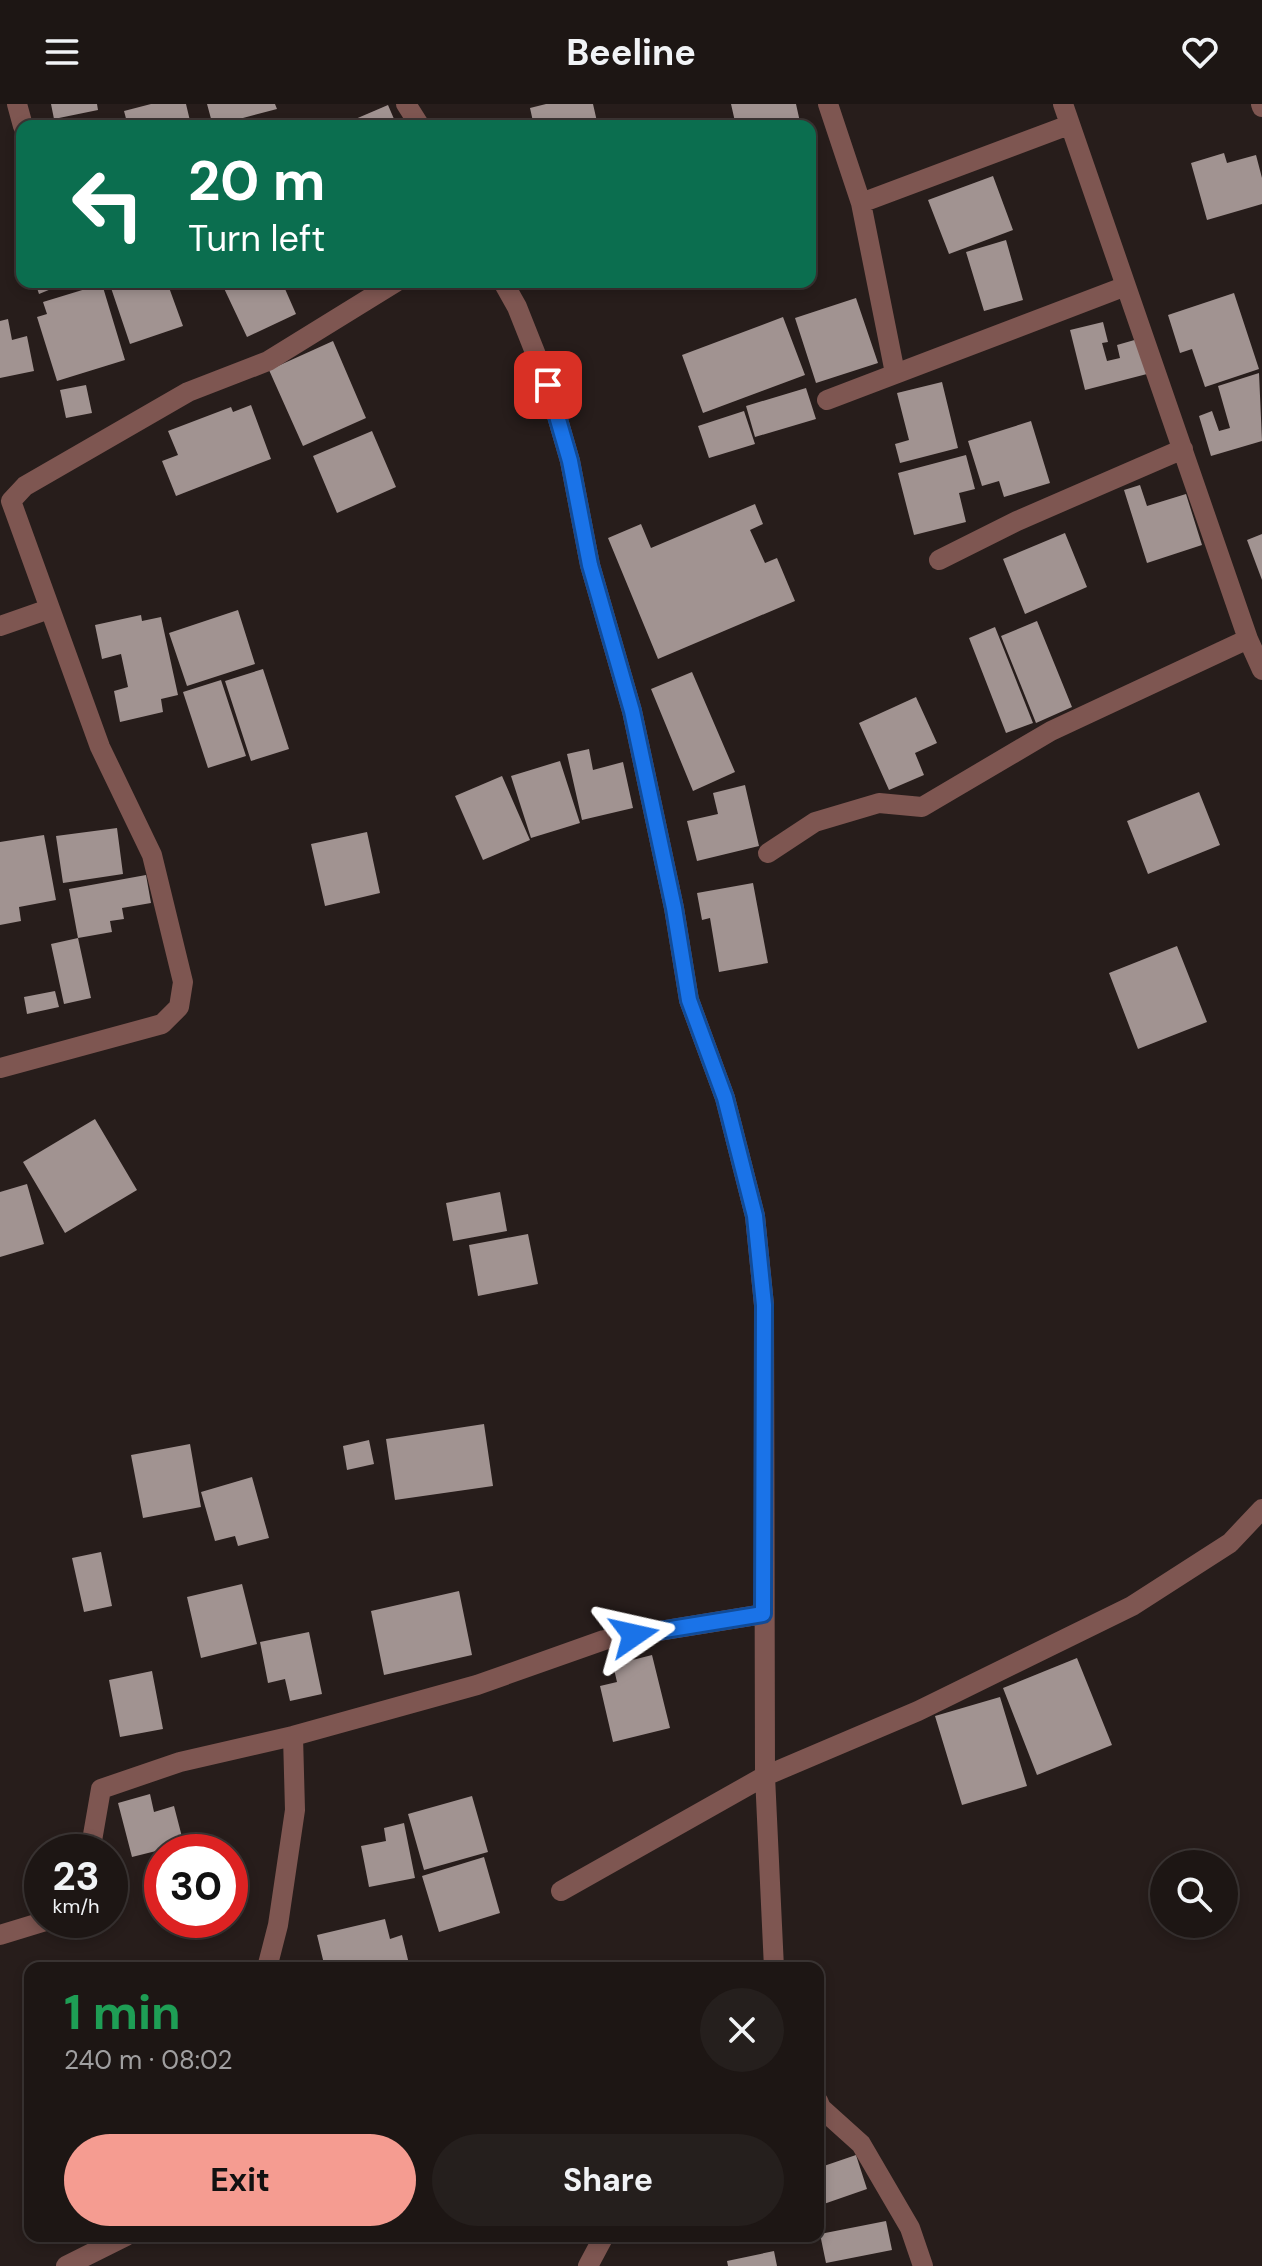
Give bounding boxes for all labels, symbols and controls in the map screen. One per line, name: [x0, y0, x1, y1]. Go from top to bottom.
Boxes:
text: Beeline: [566, 29, 696, 76]
icon: menu: [40, 30, 84, 74]
icon: heart: [1178, 30, 1222, 74]
text: 20 m: [188, 144, 325, 217]
icon: left: [56, 152, 160, 256]
text: Turn left: [188, 215, 325, 262]
pin: [514, 351, 582, 419]
icon: arrive: [526, 363, 570, 407]
position arrow: [592, 1593, 676, 1677]
speed limit sign: 30: [144, 1834, 248, 1938]
text: 23: [52, 1850, 100, 1902]
map controls: [1150, 1850, 1238, 1938]
button: search: [1150, 1850, 1238, 1938]
text: km/h: [52, 1893, 100, 1919]
text: 1 min: [64, 1981, 181, 2044]
button: close: [700, 1988, 784, 2072]
text: 240 m · 08:02: [64, 2043, 233, 2077]
button: Exit: [64, 2134, 416, 2226]
button: Share: [432, 2134, 784, 2226]

